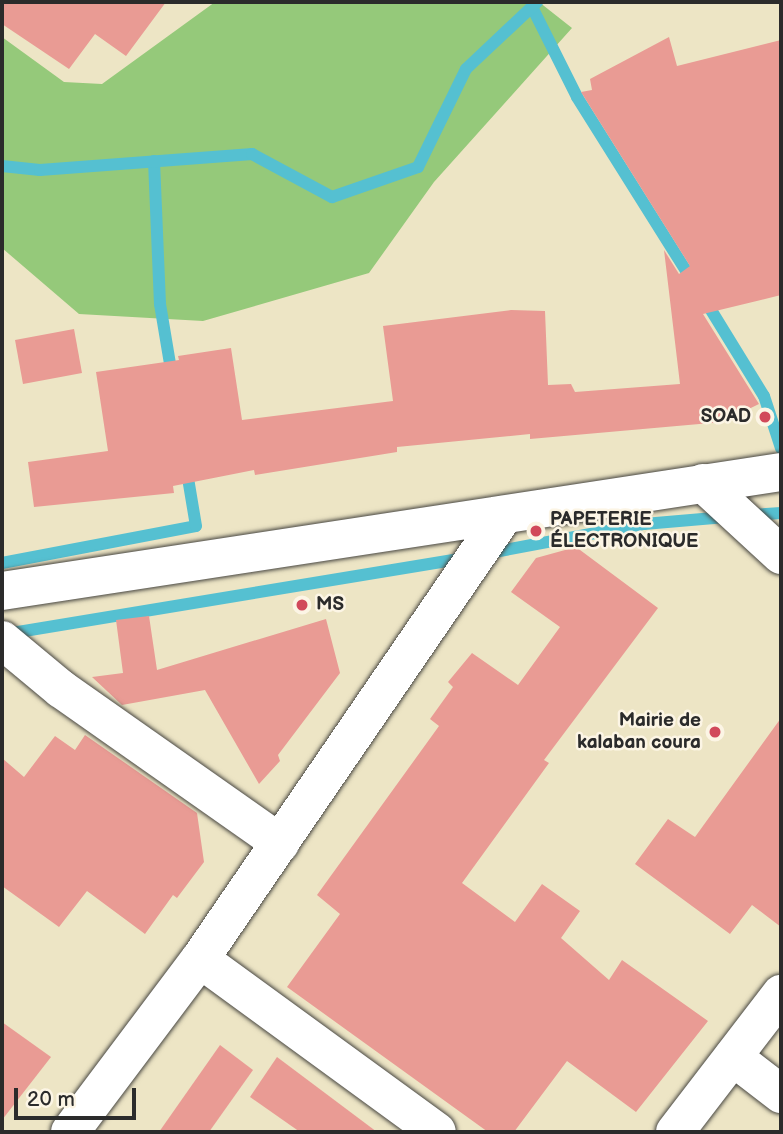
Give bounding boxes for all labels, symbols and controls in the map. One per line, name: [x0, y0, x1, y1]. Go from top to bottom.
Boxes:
place label: SOAD: [701, 406, 751, 428]
marker: SOAD: [757, 409, 773, 425]
place label: PAPETERIE ÉLECTRONIQUE: [550, 509, 698, 553]
marker: PAPETERIE ÉLECTRONIQUE: [528, 523, 544, 539]
place label: MS: [316, 594, 344, 616]
marker: MS: [294, 597, 310, 613]
place label: Mairie de kalaban coura: [577, 710, 701, 754]
marker: Mairie de kalaban coura: [707, 724, 723, 740]
scale bar: [18, 1074, 140, 1118]
text: 20 m: [27, 1087, 75, 1112]

